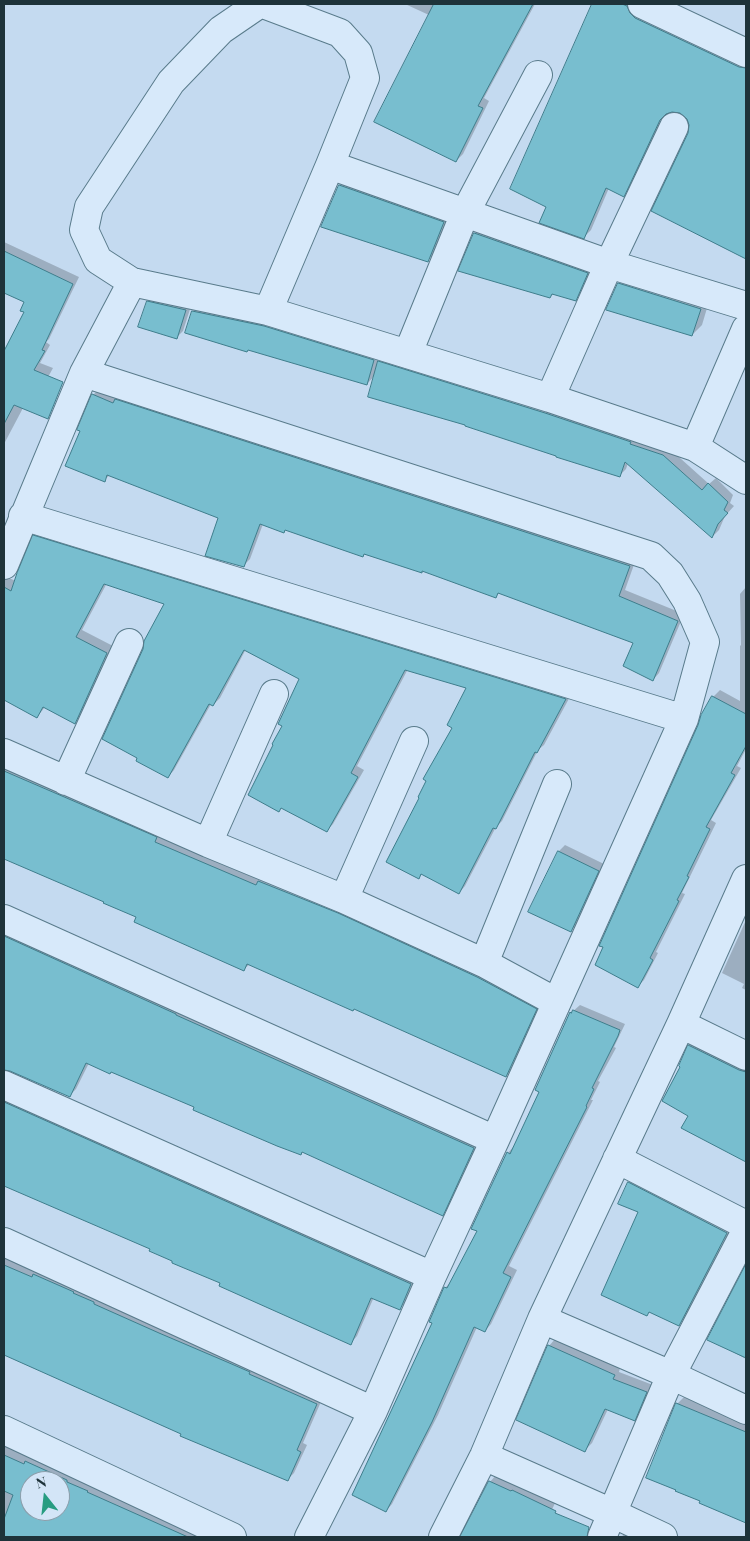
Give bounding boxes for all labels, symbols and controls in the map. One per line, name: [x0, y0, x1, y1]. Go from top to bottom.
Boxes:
north arrow: [20, 1471, 70, 1521]
text: N: [34, 1472, 48, 1493]

